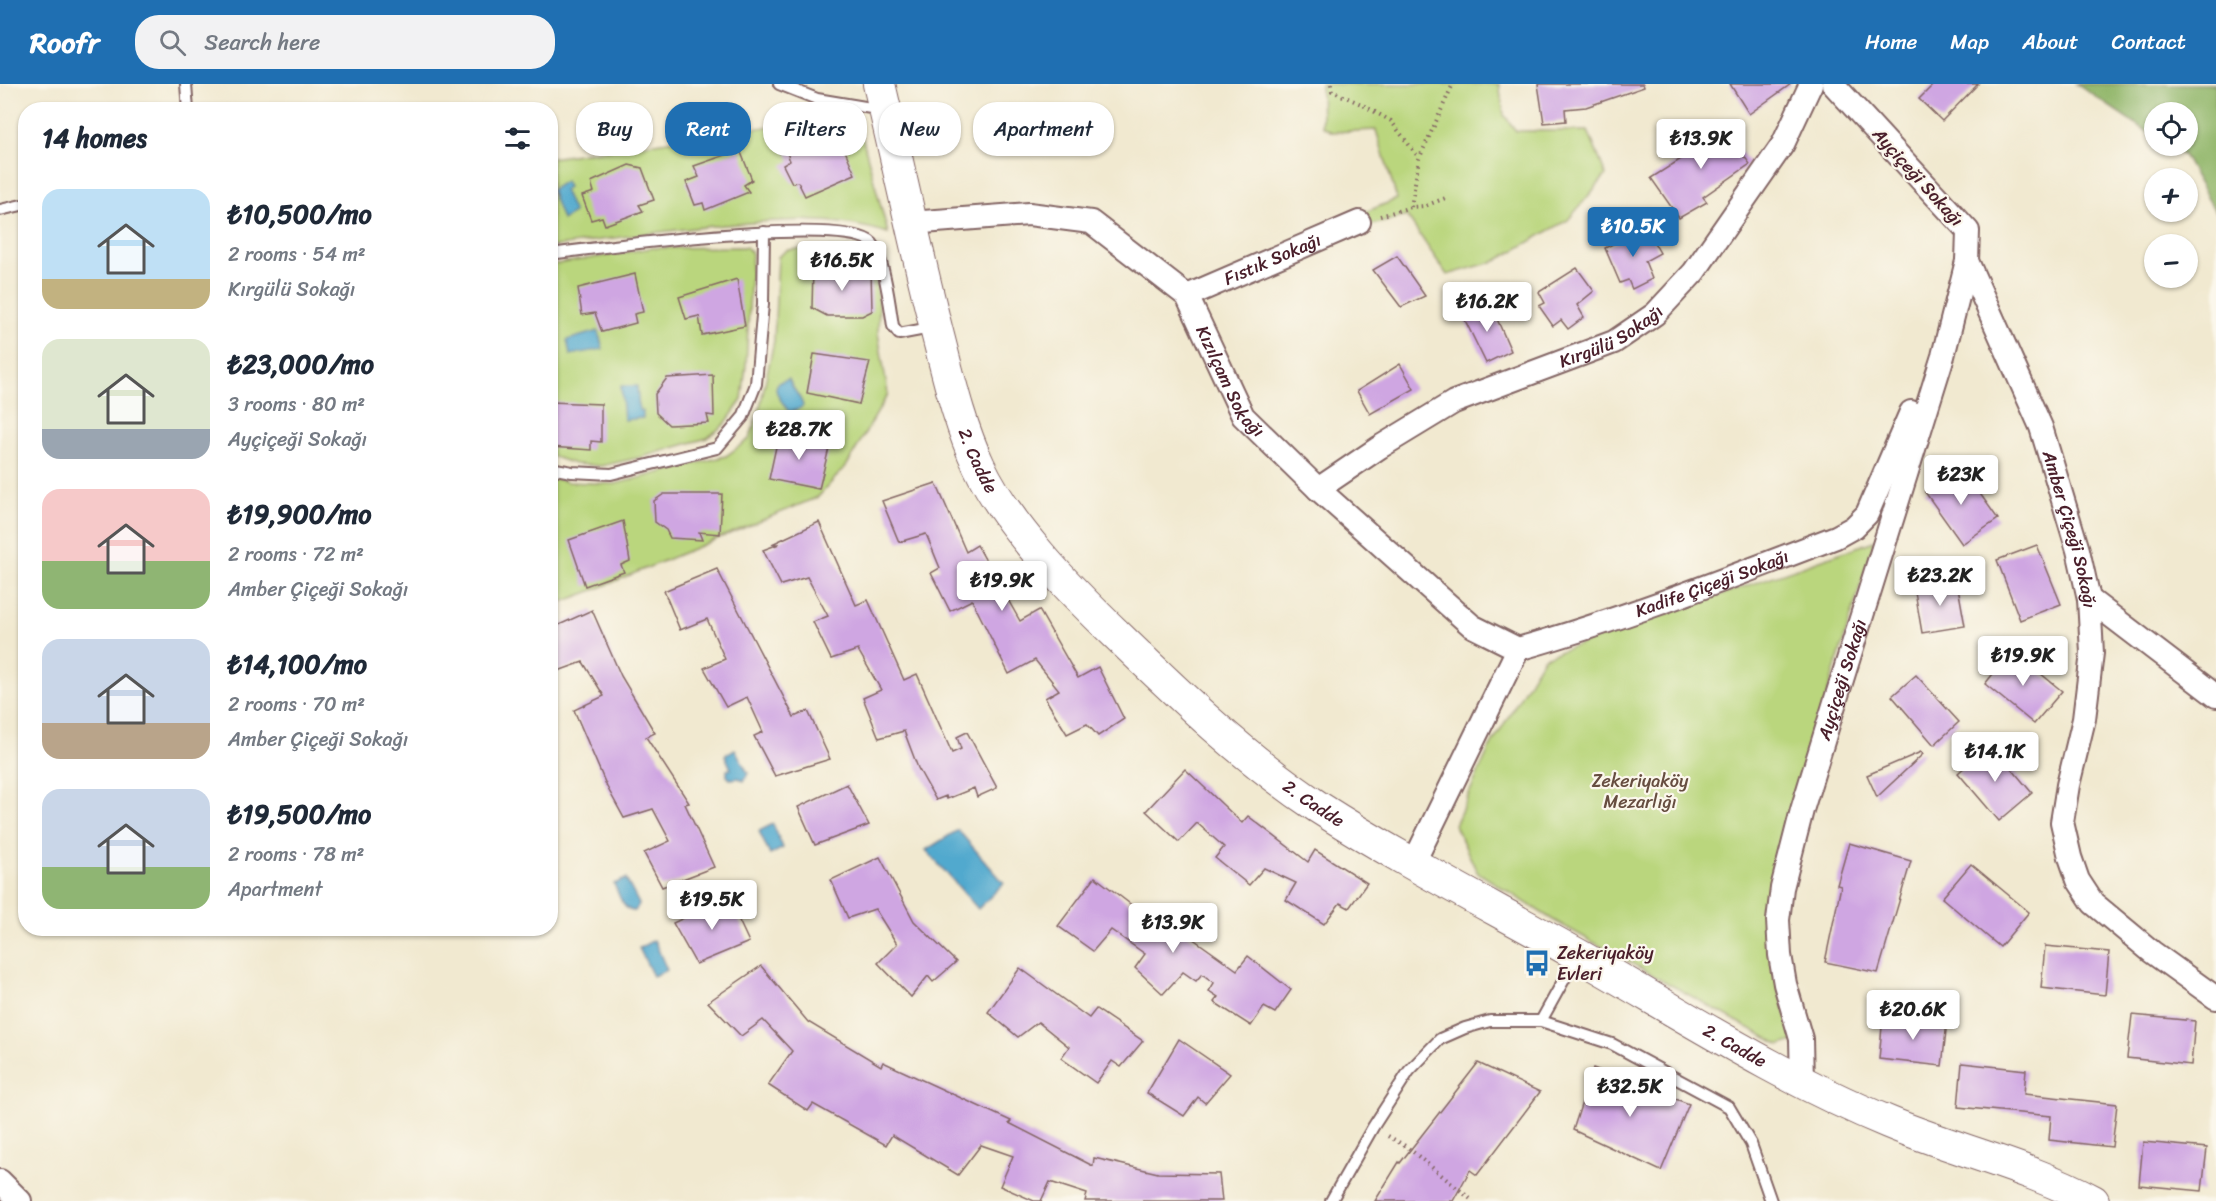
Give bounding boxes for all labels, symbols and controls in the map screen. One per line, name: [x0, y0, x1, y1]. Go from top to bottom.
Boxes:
search box: [135, 15, 555, 69]
text: Roofr: [30, 18, 99, 67]
text: Search here: [204, 23, 320, 62]
text: Home: [1865, 23, 1917, 61]
text: Map: [1950, 23, 1989, 61]
text: About: [2022, 23, 2079, 61]
text: Contact: [2112, 23, 2186, 61]
icon: search: [156, 26, 189, 59]
chip: Buy: [576, 102, 653, 156]
chip: Rent: [665, 102, 751, 156]
chip: Filters: [763, 102, 867, 156]
chip: New: [879, 102, 961, 156]
chip: Apartment: [973, 102, 1114, 156]
map controls: [2144, 102, 2198, 288]
button: locate: [2144, 102, 2198, 156]
text: 14 homes: [42, 115, 147, 161]
pin: ₺13.9K: [1652, 119, 1750, 170]
street label: Ayçiçeği Sokağı: [1864, 119, 1972, 234]
text: ₺13.9K: [1670, 121, 1732, 156]
icon: filters: [501, 122, 534, 155]
button: +: [2144, 168, 2198, 222]
text: ₺10,500/mo: [228, 191, 372, 237]
pin: ₺10.5K: [1584, 207, 1682, 258]
text: ₺10.5K: [1602, 209, 1664, 244]
icon: home: [90, 213, 162, 285]
street label: Fıstık Sokağı: [1219, 224, 1326, 294]
button: −: [2144, 234, 2198, 288]
text: 2 rooms · 54 m²: [228, 237, 366, 272]
pin: ₺16.5K: [793, 241, 891, 292]
text: ₺16.5K: [811, 243, 873, 278]
text: Kırgülü Sokağı: [228, 272, 355, 307]
pin: ₺16.2K: [1438, 282, 1536, 333]
text: ₺16.2K: [1457, 284, 1517, 319]
street label: Kırgülü Sokağı: [1554, 298, 1672, 377]
street label: Kızılçam Sokağı: [1187, 320, 1273, 445]
text: ₺23,000/mo: [228, 341, 374, 387]
icon: home: [90, 363, 162, 435]
text: 3 rooms · 80 m²: [228, 387, 365, 422]
pin: ₺28.7K: [750, 410, 848, 461]
text: ₺28.7K: [767, 412, 831, 447]
text: Ayçiçeği Sokağı: [228, 422, 367, 457]
street label: 2. Cadde: [949, 424, 1007, 500]
street label: Amber Çiçeği Sokağı: [2033, 445, 2106, 609]
pin: ₺23K: [1925, 455, 1997, 506]
text: ₺23K: [1938, 457, 1984, 492]
text: ₺19,900/mo: [228, 491, 371, 537]
icon: home: [90, 513, 162, 585]
text: 2 rooms · 72 m²: [228, 537, 364, 572]
street label: Kadife Çiçeği Sokağı: [1631, 540, 1794, 627]
pin: ₺23.2K: [1891, 556, 1989, 607]
text: ₺23.2K: [1908, 558, 1972, 593]
pin: ₺19.9K: [953, 561, 1051, 612]
text: ₺19.9K: [971, 563, 1033, 598]
text: Amber Çiçeği Sokağı: [228, 572, 408, 607]
street label: Ayçiçeği Sokağı: [1808, 615, 1876, 745]
pin: ₺19.9K: [1974, 636, 2072, 687]
text: ₺19.9K: [1992, 638, 2054, 673]
text: ₺14,100/mo: [228, 641, 367, 687]
icon: home: [90, 663, 162, 735]
text: 2 rooms · 70 m²: [228, 687, 365, 722]
text: Amber Çiçeği Sokağı: [228, 722, 408, 757]
pin: ₺14.1K: [1946, 732, 2044, 783]
text: ₺14.1K: [1966, 734, 2024, 769]
park label: Zekeriyaköy Mezarlığı: [1592, 765, 1689, 818]
street label: 2. Cadde: [1276, 771, 1351, 836]
text: ₺19,500/mo: [228, 791, 371, 837]
icon: home: [90, 813, 162, 885]
text: 2 rooms · 78 m²: [228, 837, 364, 872]
text: Apartment: [228, 872, 322, 907]
pin: ₺19.5K: [663, 880, 761, 931]
text: ₺19.5K: [681, 882, 743, 917]
pin: ₺13.9K: [1124, 903, 1222, 954]
text: ₺13.9K: [1142, 905, 1204, 940]
place label: Zekeriyaköy Evleri: [1557, 937, 1654, 990]
bus stop icon: Zekeriyaköy Evleri: [1522, 948, 1552, 978]
pin: ₺20.6K: [1864, 990, 1962, 1041]
text: ₺20.6K: [1881, 992, 1945, 1027]
street label: 2. Cadde: [1697, 1015, 1773, 1077]
pin: ₺32.5K: [1581, 1067, 1679, 1118]
text: ₺32.5K: [1598, 1069, 1662, 1104]

